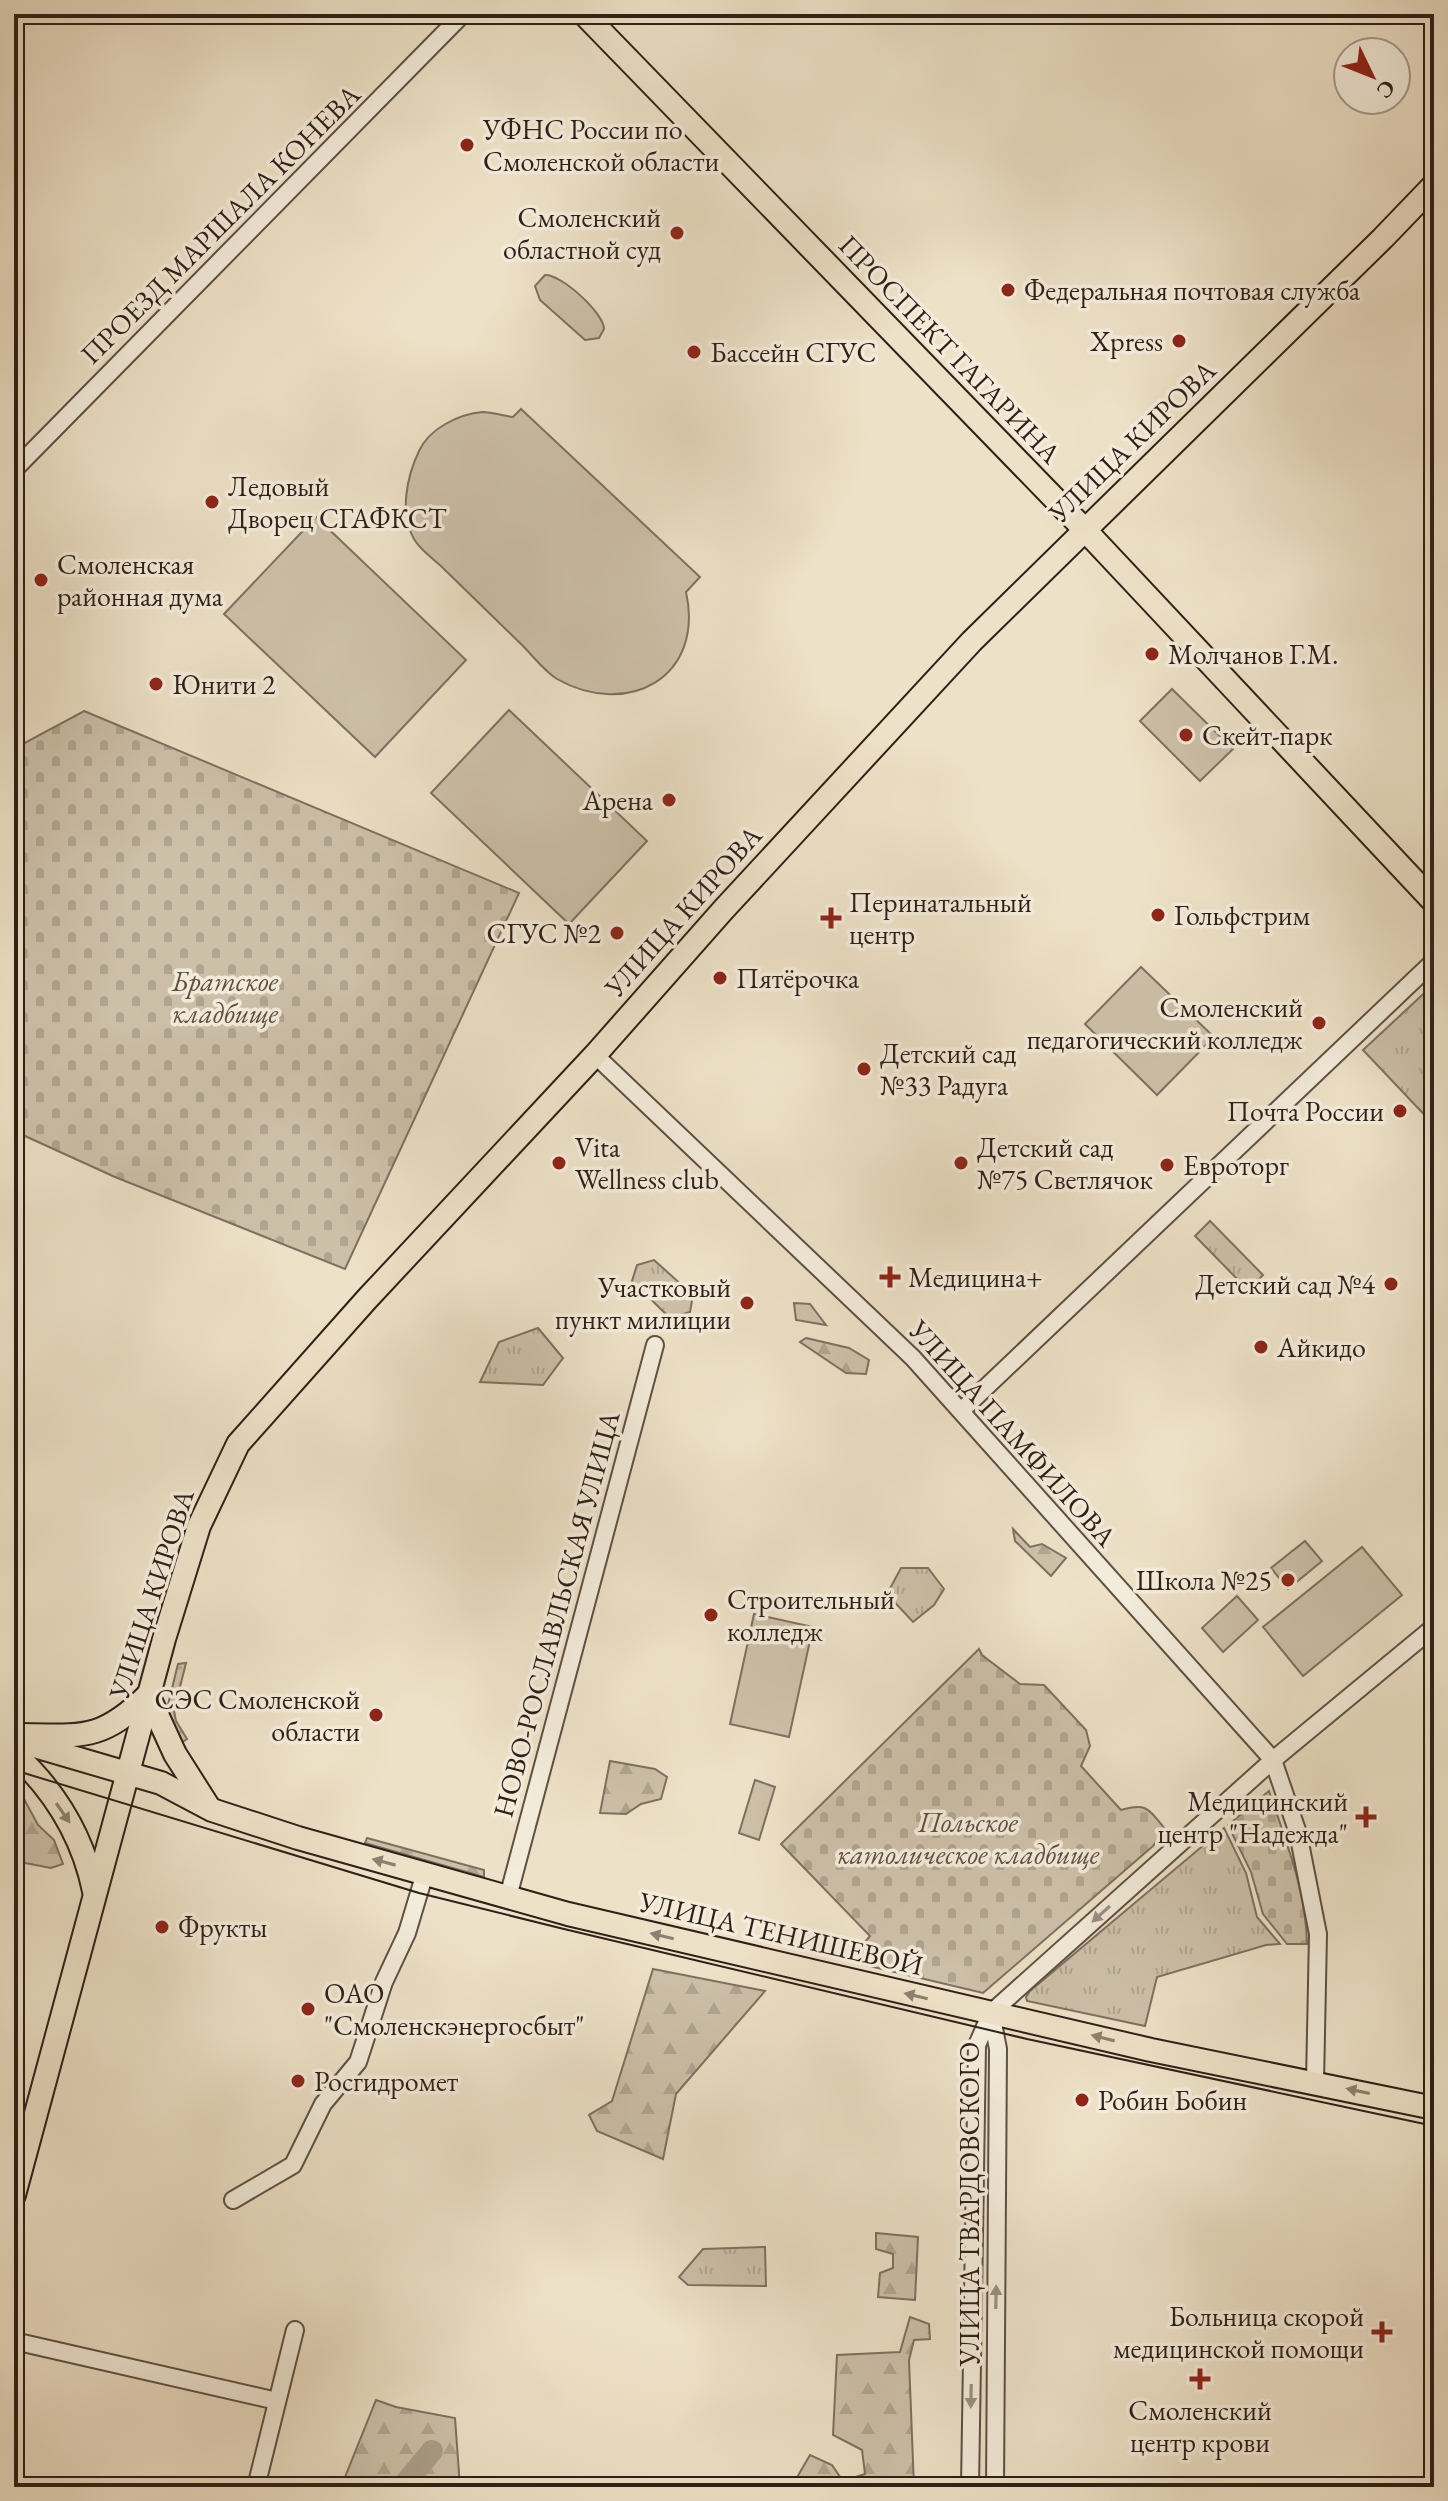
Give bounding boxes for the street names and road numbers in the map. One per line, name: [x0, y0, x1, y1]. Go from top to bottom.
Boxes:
street label: ПРОЕЗД МАРШАЛА КОНЕВА: [73, 76, 368, 371]
street label: ПРОСПЕКТ ГАГАРИНА: [831, 227, 1069, 472]
street label: УЛИЦА КИРОВА: [1040, 352, 1224, 531]
street label: УЛИЦА КИРОВА: [596, 817, 770, 1005]
street label: УЛИЦА ПАМФИЛОВА: [901, 1311, 1125, 1554]
street label: НОВО-РОСЛАВЛЬСКАЯ УЛИЦА: [484, 1406, 628, 1821]
street label: УЛИЦА КИРОВА: [100, 1484, 202, 1704]
street label: УЛИЦА ТЕНИШЕВОЙ: [635, 1883, 927, 1983]
street label: УЛИЦА ТВАРДОВСКОГО: [951, 2042, 987, 2367]

